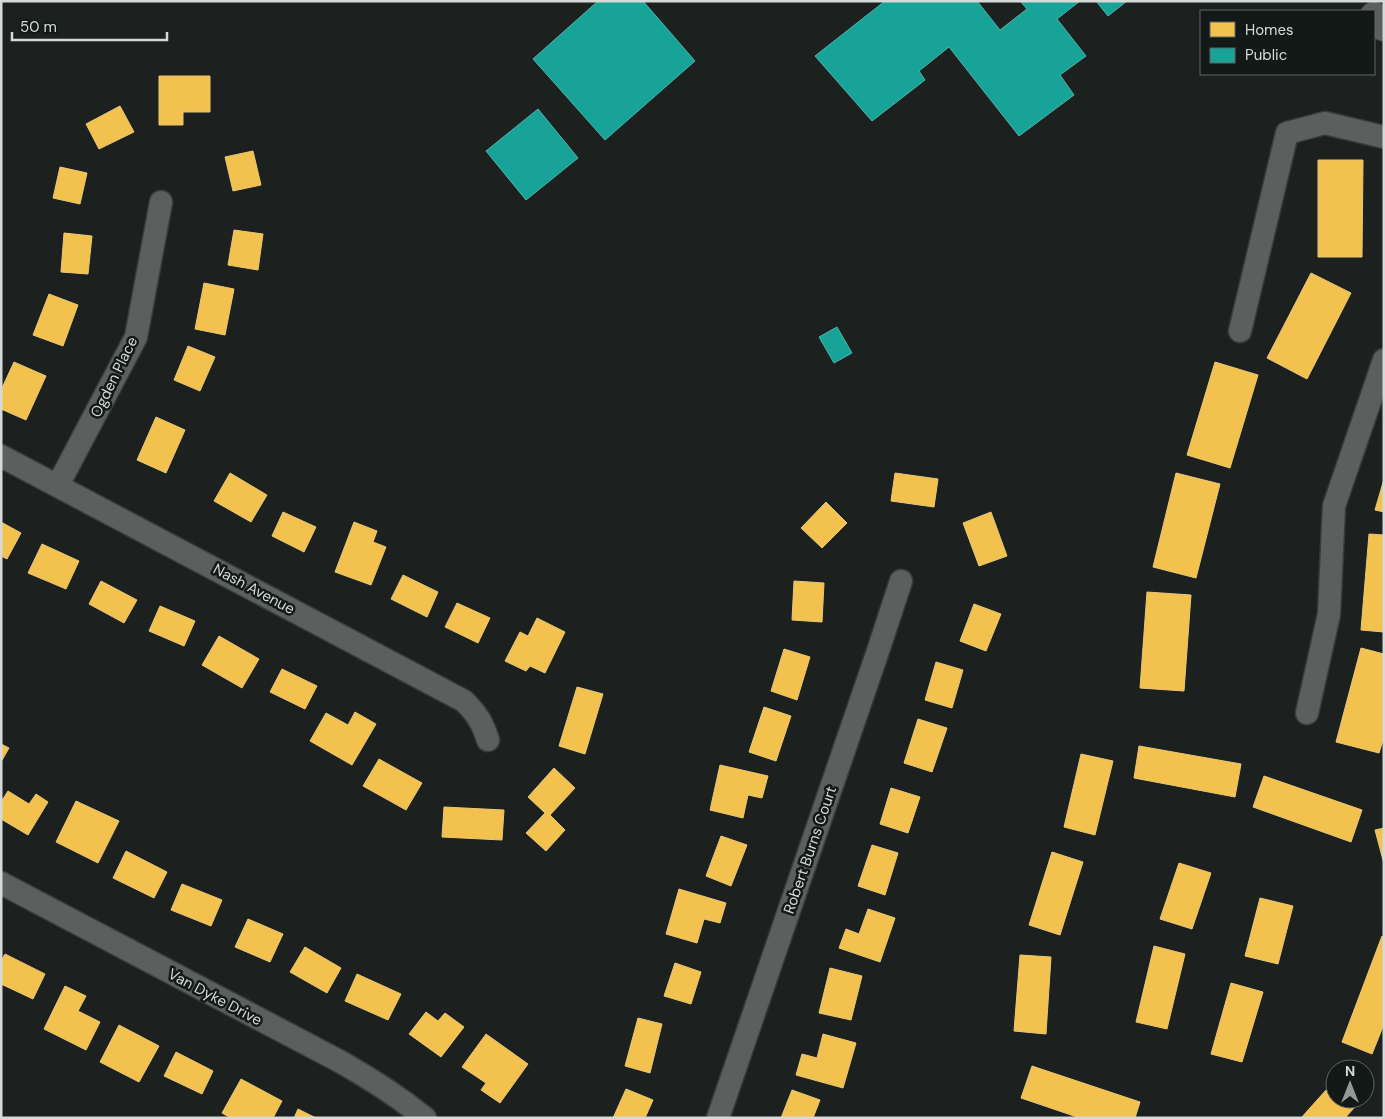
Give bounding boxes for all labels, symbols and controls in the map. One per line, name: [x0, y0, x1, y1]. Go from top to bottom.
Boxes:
scale bar: [12, 10, 168, 42]
legend: [1200, 10, 1375, 75]
text: 50 m: [20, 17, 57, 37]
text: Homes: [1245, 20, 1294, 40]
text: Public: [1245, 45, 1287, 65]
street label: Ogden Place: [86, 333, 142, 421]
street label: Nash Avenue: [210, 559, 298, 619]
street label: Robert Burns Court: [779, 783, 841, 916]
street label: Van Dyke Drive: [165, 964, 265, 1030]
north arrow: [1325, 1059, 1375, 1109]
text: N: [1345, 1062, 1355, 1080]

